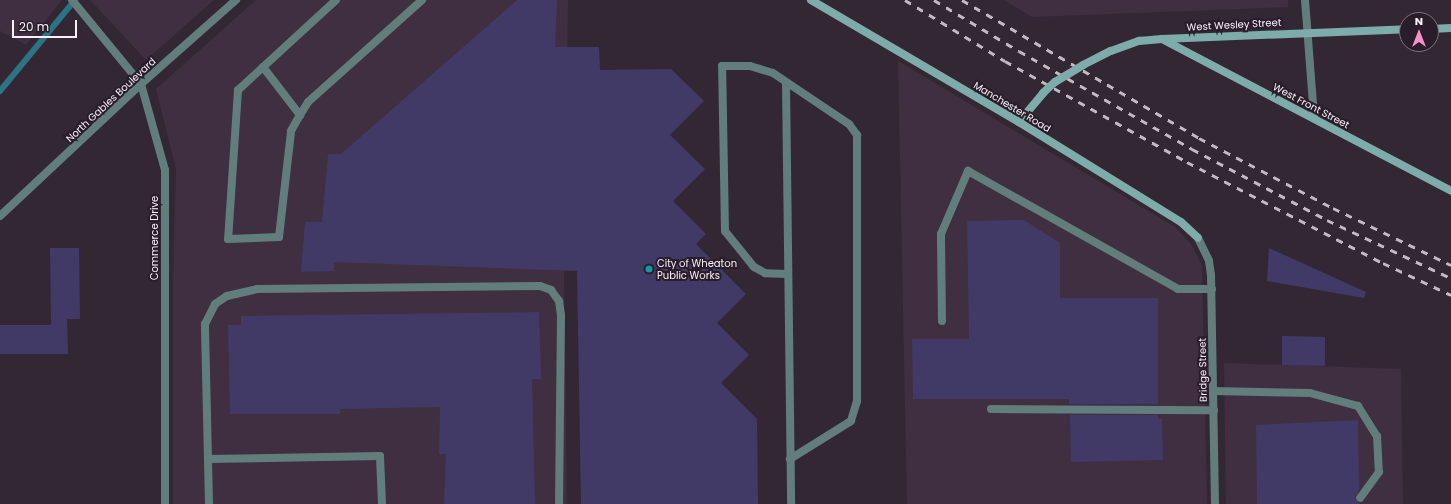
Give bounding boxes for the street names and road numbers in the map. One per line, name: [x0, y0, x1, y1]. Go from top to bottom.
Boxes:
street label: West Wesley Street: [1186, 17, 1282, 33]
street label: North Gables Boulevard: [64, 55, 158, 145]
street label: Manchester Road: [971, 79, 1053, 135]
street label: West Front Street: [1271, 81, 1351, 131]
street label: Commerce Drive: [149, 196, 161, 280]
street label: Bridge Street: [1196, 338, 1210, 402]

